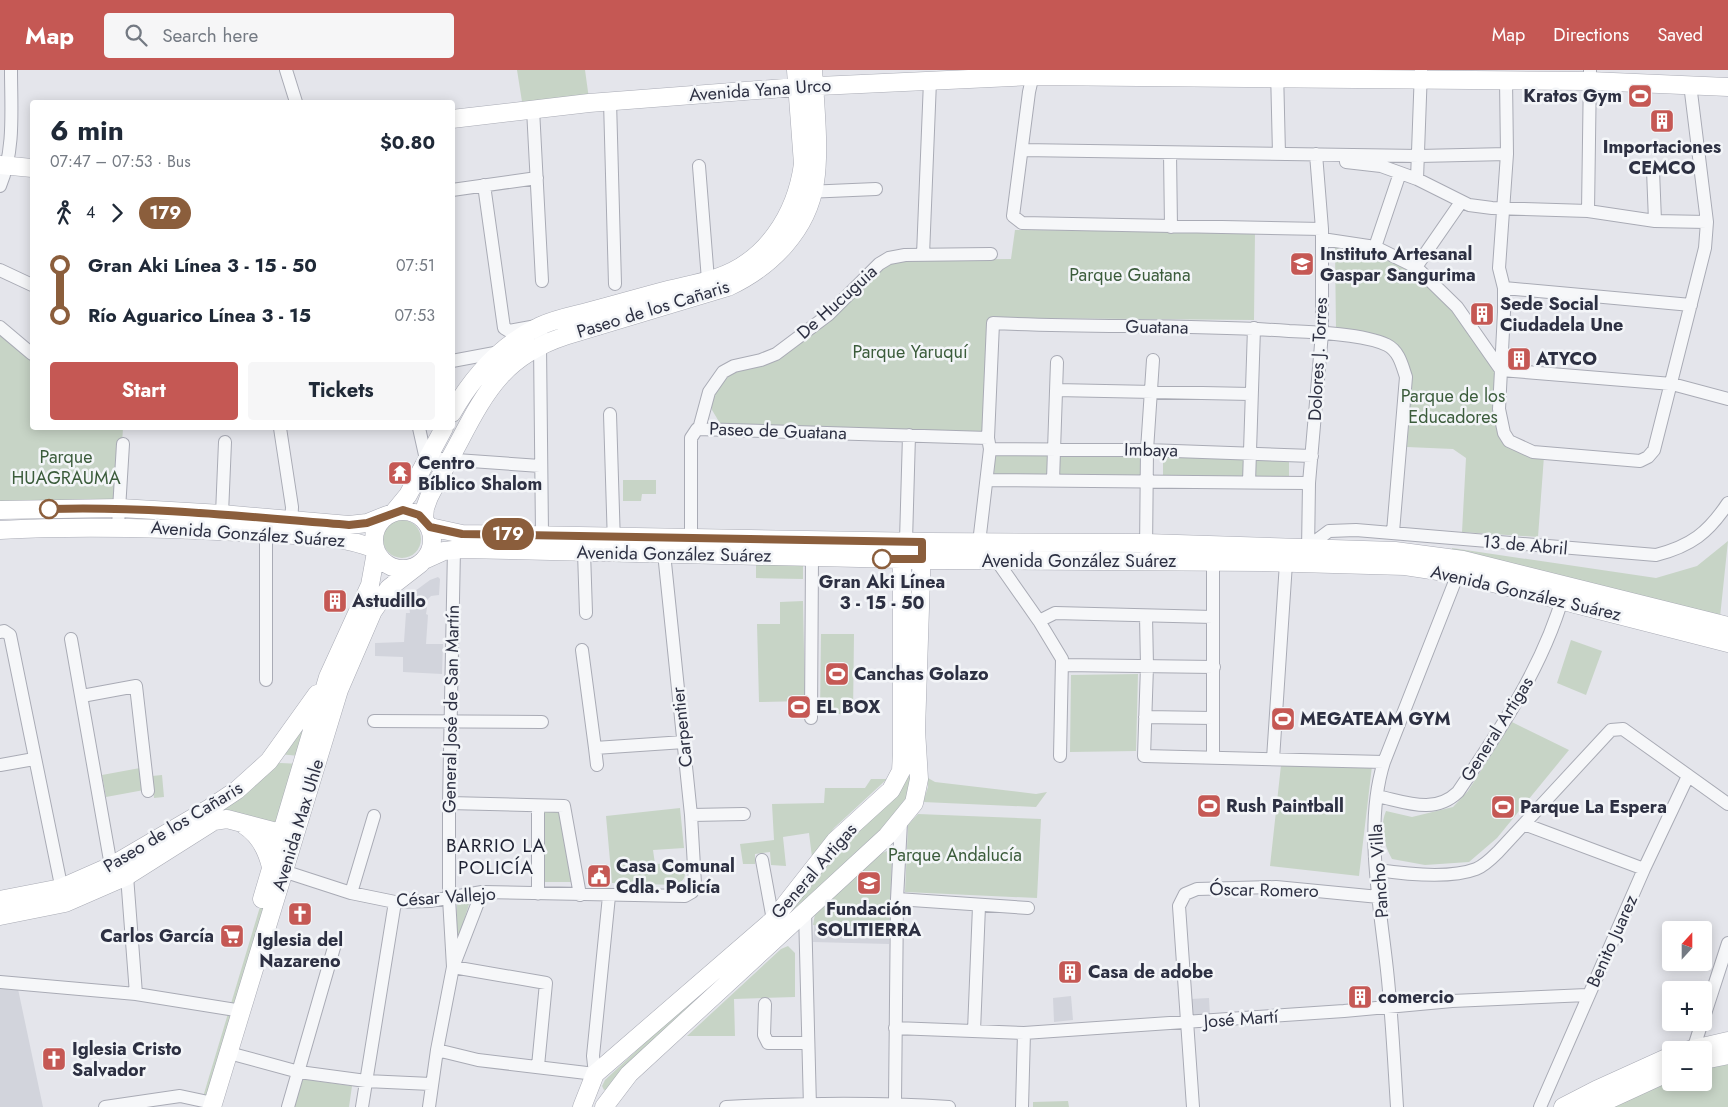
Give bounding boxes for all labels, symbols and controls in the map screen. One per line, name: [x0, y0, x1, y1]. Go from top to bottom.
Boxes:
search box: [104, 13, 454, 58]
text: Map: [25, 18, 74, 53]
icon: search: [122, 21, 150, 49]
text: Search here: [162, 22, 258, 49]
text: Map: [1492, 22, 1525, 48]
text: Directions: [1553, 22, 1629, 48]
text: Saved: [1657, 22, 1703, 48]
street label: Avenida Yana Urco: [688, 72, 832, 108]
place label: Kratos Gym: [1523, 83, 1622, 109]
sports icon: Kratos Gym: [1627, 83, 1653, 109]
building icon: Importaciones CEMCO: [1649, 108, 1675, 134]
text: 6 min: [50, 110, 124, 151]
text: $0.80: [380, 129, 435, 156]
place label: Importaciones CEMCO: [1603, 134, 1721, 181]
text: 07:47 – 07:53 · Bus: [50, 150, 191, 173]
icon: walk: [50, 199, 78, 227]
icon: forward: [103, 199, 131, 227]
text: 179: [149, 200, 181, 226]
text: 4: [86, 201, 95, 224]
place label: Instituto Artesanal Gaspar Sangurima: [1320, 241, 1476, 288]
school or university icon: Instituto Artesanal Gaspar Sangurima: [1289, 251, 1315, 277]
text: Gran Aki Línea 3 - 15 - 50: [88, 252, 317, 279]
text: 07:51: [396, 254, 435, 277]
street label: De Hucuguia: [791, 259, 883, 345]
park label: Parque Guatana: [1069, 262, 1191, 288]
street label: Paseo de los Cañaris: [573, 273, 733, 345]
place label: Sede Social Ciudadela Une: [1500, 291, 1623, 338]
street label: Dolores J. Torres: [1302, 296, 1334, 422]
building icon: Sede Social Ciudadela Une: [1469, 301, 1495, 327]
text: Río Aguarico Línea 3 - 15: [88, 302, 311, 329]
text: 07:53: [394, 304, 435, 327]
street label: Guatana: [1125, 313, 1189, 341]
park label: Parque Yaruquí: [852, 339, 969, 365]
building icon: ATYCO: [1506, 346, 1532, 372]
place label: ATYCO: [1535, 346, 1597, 372]
button: Start: [50, 362, 238, 420]
button: Tickets: [248, 362, 435, 420]
park label: Parque de los Educadores: [1401, 383, 1505, 430]
street label: Paseo de Guatana: [709, 416, 847, 446]
street label: Imbaya: [1124, 437, 1178, 463]
park label: Parque HUAGRAUMA: [11, 444, 121, 491]
place label: Centro Bíblico Shalom: [418, 450, 542, 497]
temple icon: Centro Bíblico Shalom: [387, 460, 413, 486]
unlabelled marker: [39, 499, 59, 519]
street label: Avenida González Suárez: [150, 514, 347, 554]
line badge: 179: [479, 518, 537, 550]
text: 179: [492, 521, 524, 547]
street label: 13 de Abril: [1481, 528, 1569, 562]
street label: Avenida González Suárez: [576, 539, 772, 569]
street label: Avenida González Suárez: [982, 548, 1177, 574]
marker: Gran Aki Línea 3 - 15 - 50: [872, 549, 892, 569]
street label: Avenida González Suárez: [1428, 558, 1624, 628]
place label: Gran Aki Línea 3 - 15 - 50: [819, 569, 945, 616]
building icon: Astudillo: [322, 588, 348, 614]
place label: Astudillo: [351, 588, 426, 614]
street label: General José de San Martín: [436, 605, 466, 813]
sports icon: Canchas Golazo: [824, 661, 850, 687]
place label: Canchas Golazo: [854, 661, 989, 687]
street label: General Artigas: [1454, 671, 1540, 787]
street label: Carpentier: [665, 685, 699, 768]
sports icon: EL BOX: [786, 694, 812, 720]
place label: EL BOX: [816, 694, 881, 720]
sports icon: MEGATEAM GYM: [1270, 706, 1296, 732]
place label: MEGATEAM GYM: [1300, 706, 1451, 732]
street label: Avenida Max Uhle: [266, 756, 330, 894]
street label: Paseo de los Cañaris: [98, 775, 248, 879]
sports icon: Rush Paintball: [1196, 793, 1222, 819]
place label: Rush Paintball: [1226, 793, 1344, 819]
sports icon: Parque La Espera: [1490, 794, 1516, 820]
place label: Parque La Espera: [1520, 794, 1667, 820]
street label: General Artigas: [765, 817, 863, 925]
street label: Pancho Villa: [1363, 823, 1395, 919]
district label: BARRIO LA POLICÍA: [446, 832, 546, 881]
park label: Parque Andalucía: [888, 842, 1022, 868]
place label: Casa Comunal Cdla. Policía: [616, 853, 735, 900]
public building icon: Casa Comunal Cdla. Policía: [586, 863, 612, 889]
school or university icon: Fundación SOLITIERRA: [856, 870, 882, 896]
street label: Óscar Romero: [1209, 876, 1319, 904]
street label: César Vallejo: [395, 881, 497, 913]
street label: Benito Juarez: [1580, 890, 1644, 991]
place label: Fundación SOLITIERRA: [817, 896, 922, 943]
church icon: Iglesia del Nazareno: [287, 901, 313, 927]
north arrow: [1662, 921, 1712, 971]
map controls: [1662, 921, 1712, 1091]
place label: Carlos García: [100, 923, 214, 949]
supermarket icon: Carlos García: [219, 923, 245, 949]
place label: Iglesia del Nazareno: [257, 927, 343, 974]
building icon: Casa de adobe: [1057, 959, 1083, 985]
place label: Casa de adobe: [1088, 959, 1213, 985]
button: +: [1662, 981, 1712, 1031]
building icon: comercio: [1347, 984, 1373, 1010]
place label: comercio: [1378, 984, 1455, 1010]
street label: José Martí: [1201, 1003, 1280, 1035]
place label: Iglesia Cristo Salvador: [72, 1036, 182, 1083]
button: −: [1662, 1041, 1712, 1091]
church icon: Iglesia Cristo Salvador: [41, 1046, 67, 1072]

